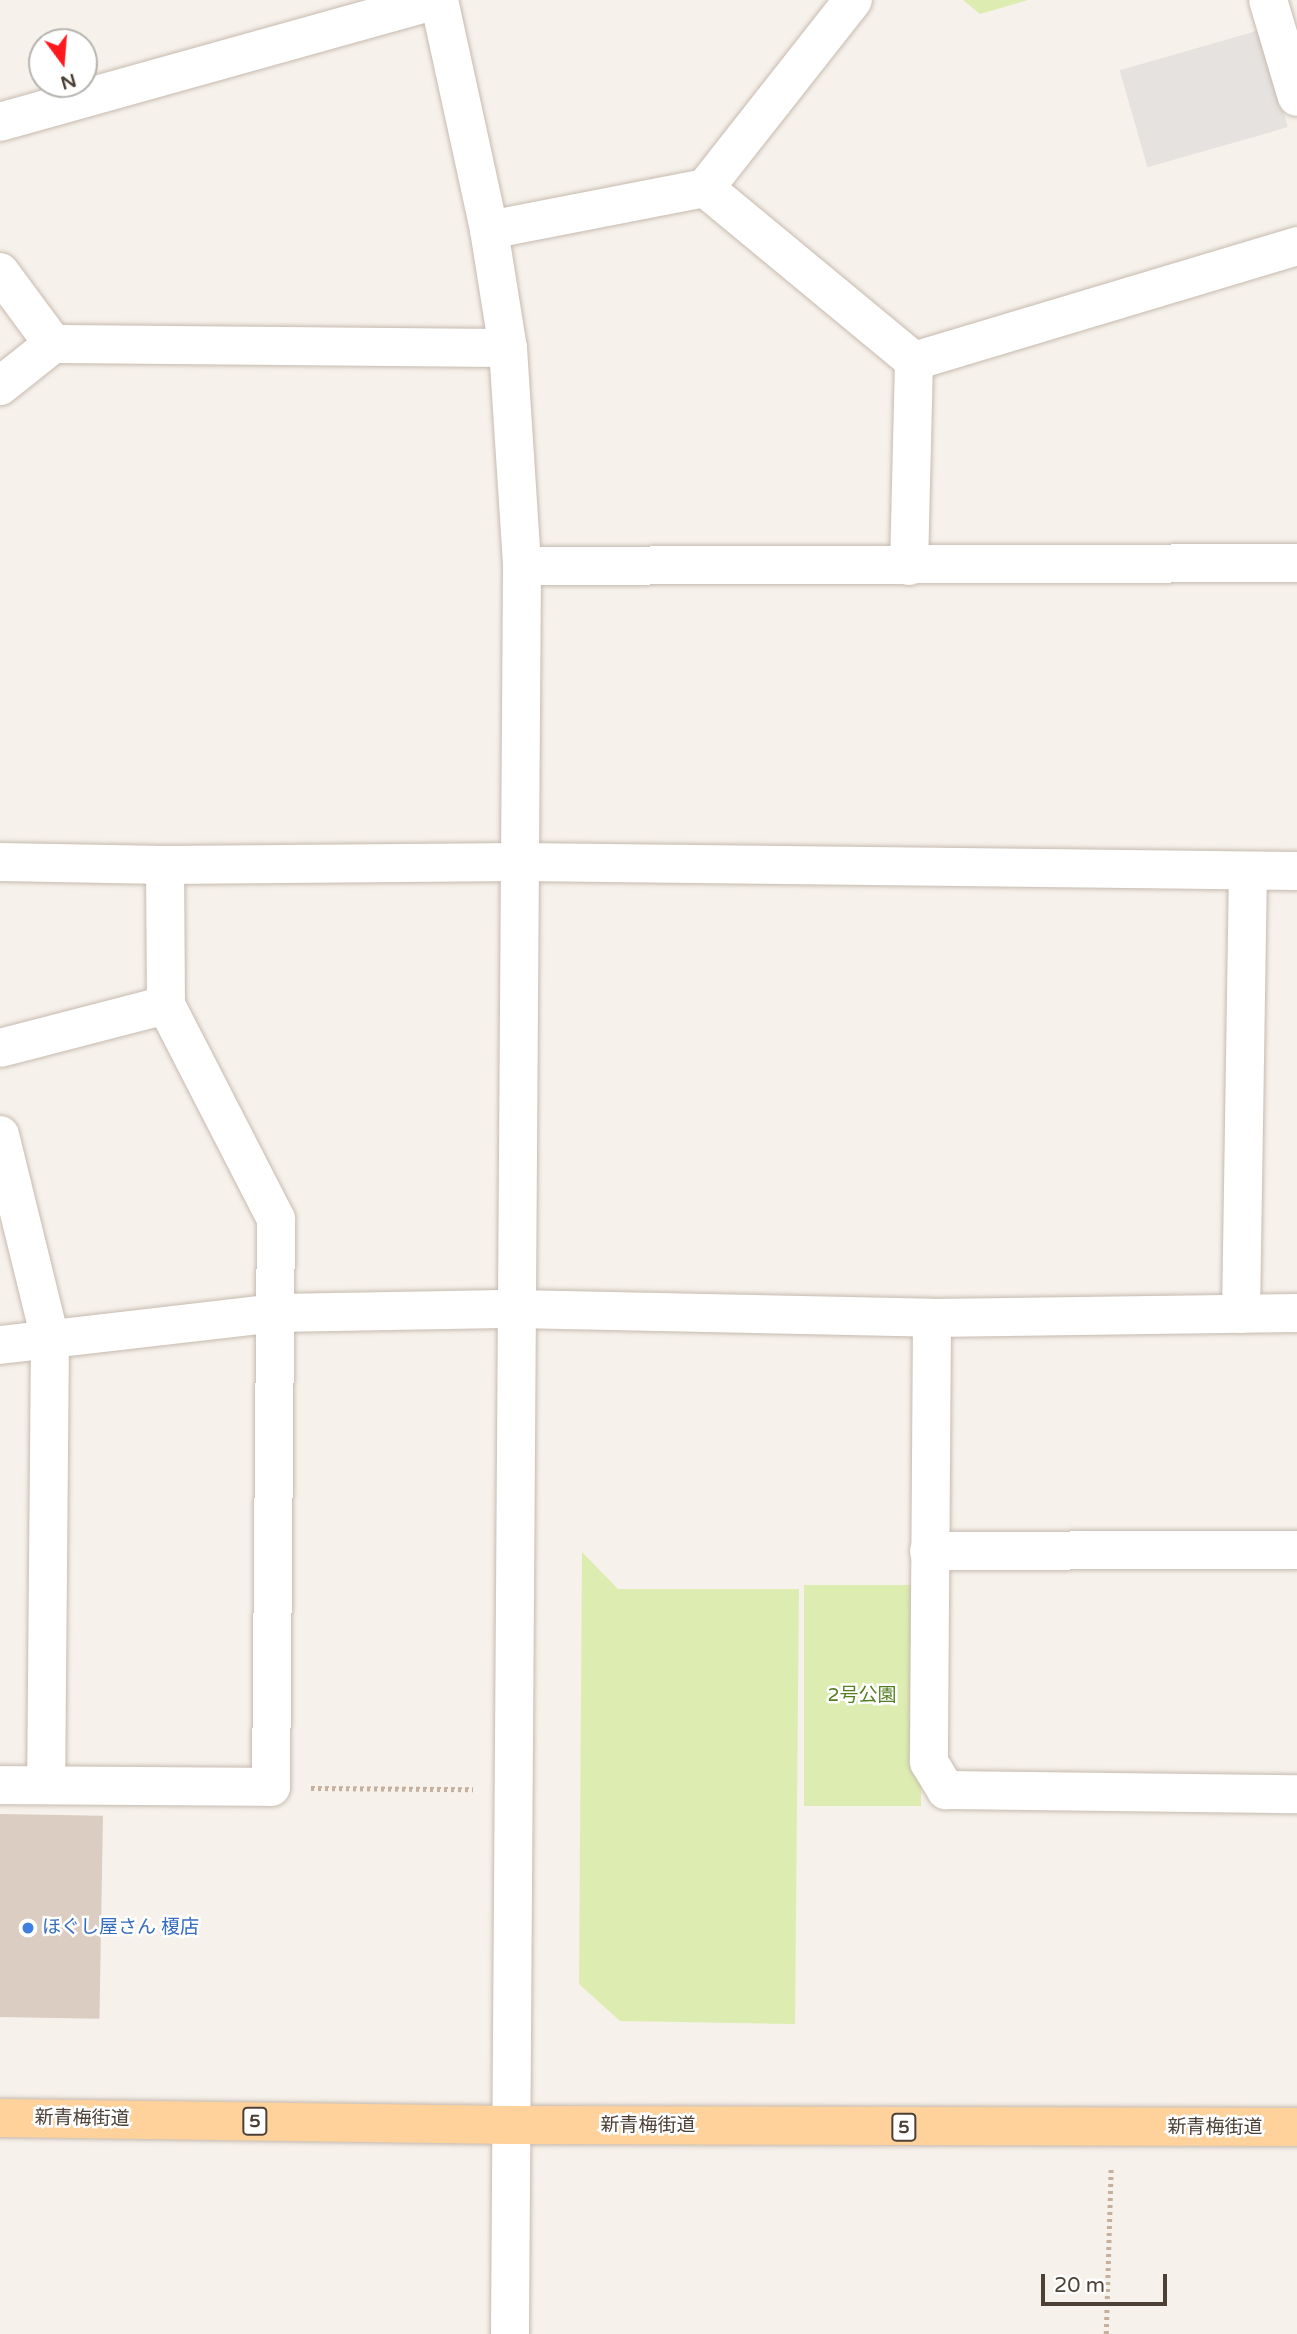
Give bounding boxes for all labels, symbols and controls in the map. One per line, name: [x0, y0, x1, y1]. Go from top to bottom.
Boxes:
north arrow: [28, 28, 98, 98]
text: N: [58, 69, 79, 94]
park label: 2号公園: [828, 1685, 896, 1707]
place label: ほぐし屋さん 榎店: [42, 1917, 199, 1939]
marker: ほぐし屋さん 榎店: [20, 1920, 36, 1936]
road number: 5: [241, 2106, 269, 2136]
street label: 新青梅街道: [34, 2107, 130, 2131]
road number: 5: [890, 2112, 918, 2141]
street label: 新青梅街道: [601, 2115, 695, 2137]
street label: 新青梅街道: [1168, 2117, 1262, 2139]
scale bar: [1045, 2260, 1171, 2304]
text: 20 m: [1054, 2273, 1105, 2298]

